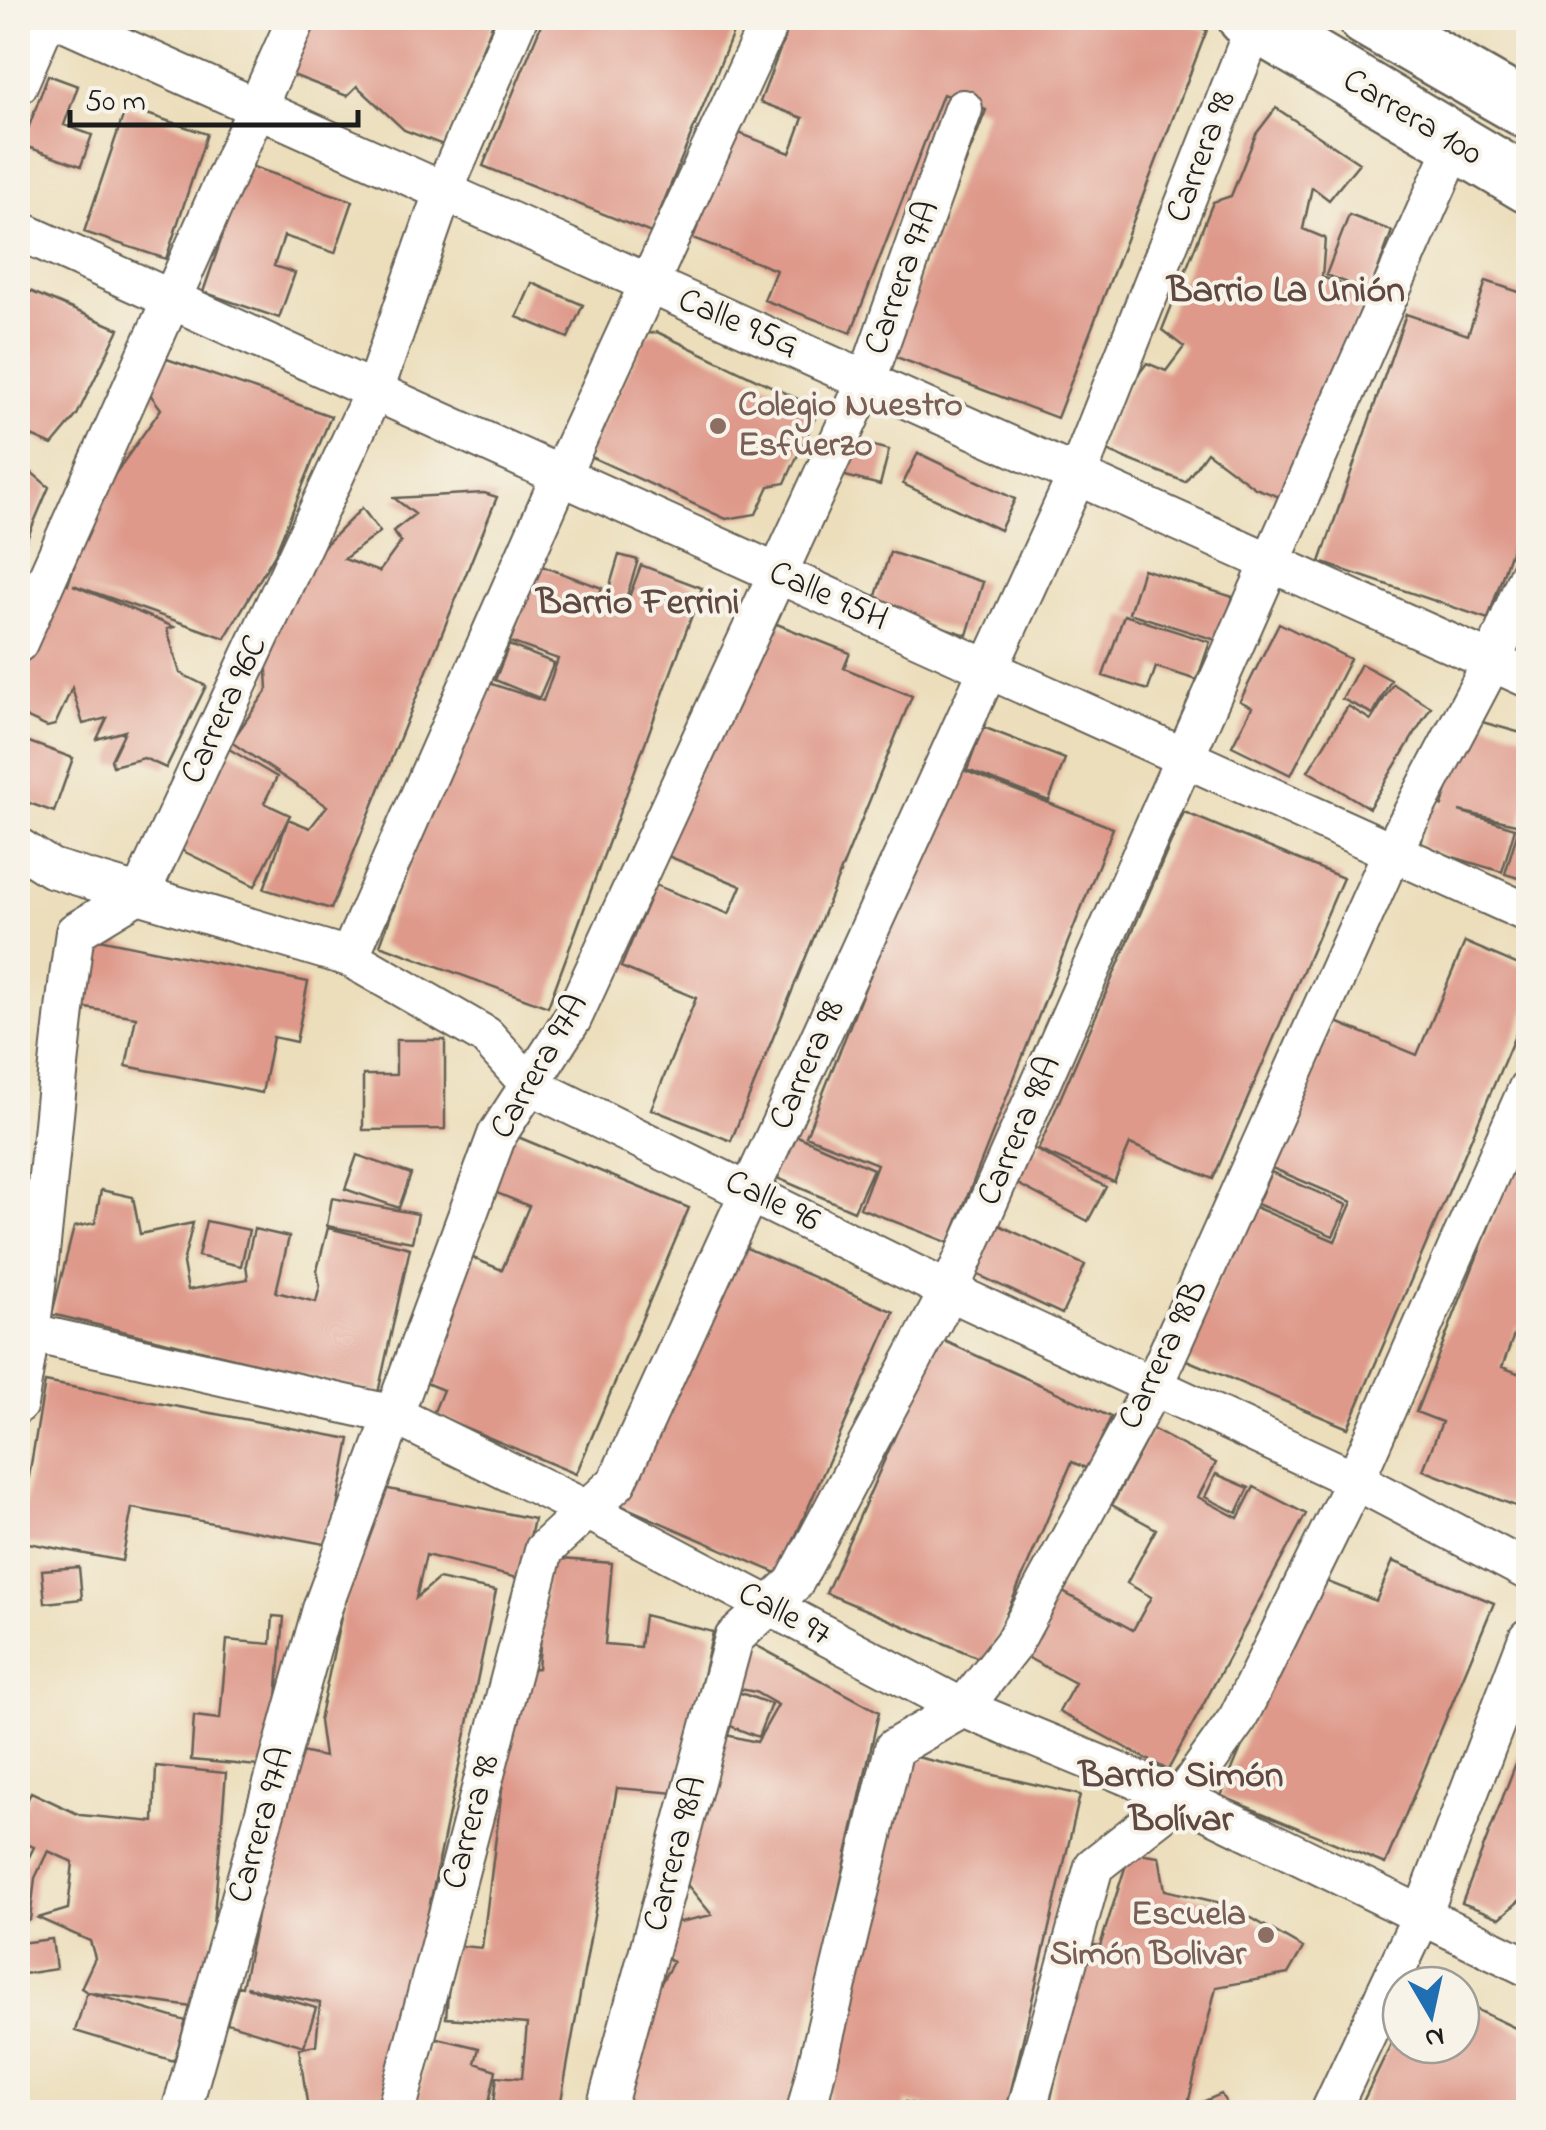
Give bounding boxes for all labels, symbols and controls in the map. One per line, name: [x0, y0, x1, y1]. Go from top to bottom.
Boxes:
street label: Carrera 100: [1332, 56, 1492, 180]
scale bar: [70, 65, 358, 127]
text: 50 m: [85, 81, 146, 125]
street label: Carrera 98: [1154, 84, 1250, 230]
street label: Carrera 97A: [852, 194, 954, 362]
district label: Barrio La Unión: [1165, 264, 1405, 320]
street label: Calle 95G: [670, 276, 806, 372]
place label: Colegio Nuestro Esfuerzo: [738, 381, 963, 472]
marker: Colegio Nuestro Esfuerzo: [707, 415, 729, 437]
street label: Calle 95H: [760, 548, 896, 646]
district label: Barrio Ferrini: [534, 576, 740, 632]
street label: Carrera 96C: [168, 627, 282, 793]
street label: Carrera 97A: [478, 985, 602, 1149]
street label: Carrera 98: [757, 992, 859, 1138]
street label: Carrera 98A: [964, 1048, 1076, 1214]
street label: Calle 96: [716, 1157, 828, 1247]
street label: Carrera 98B: [1106, 1271, 1222, 1439]
street label: Calle 97: [728, 1569, 840, 1661]
street label: Carrera 97A: [215, 1741, 309, 1909]
street label: Carrera 98: [430, 1749, 514, 1895]
district label: Barrio Simón Bolívar: [1077, 1749, 1283, 1849]
street label: Carrera 98A: [631, 1771, 721, 1937]
place label: Escuela Simón Bolivar: [1050, 1890, 1247, 1981]
marker: Escuela Simón Bolivar: [1255, 1924, 1277, 1946]
north arrow: [1381, 1965, 1481, 2065]
text: N: [1422, 2015, 1447, 2058]

